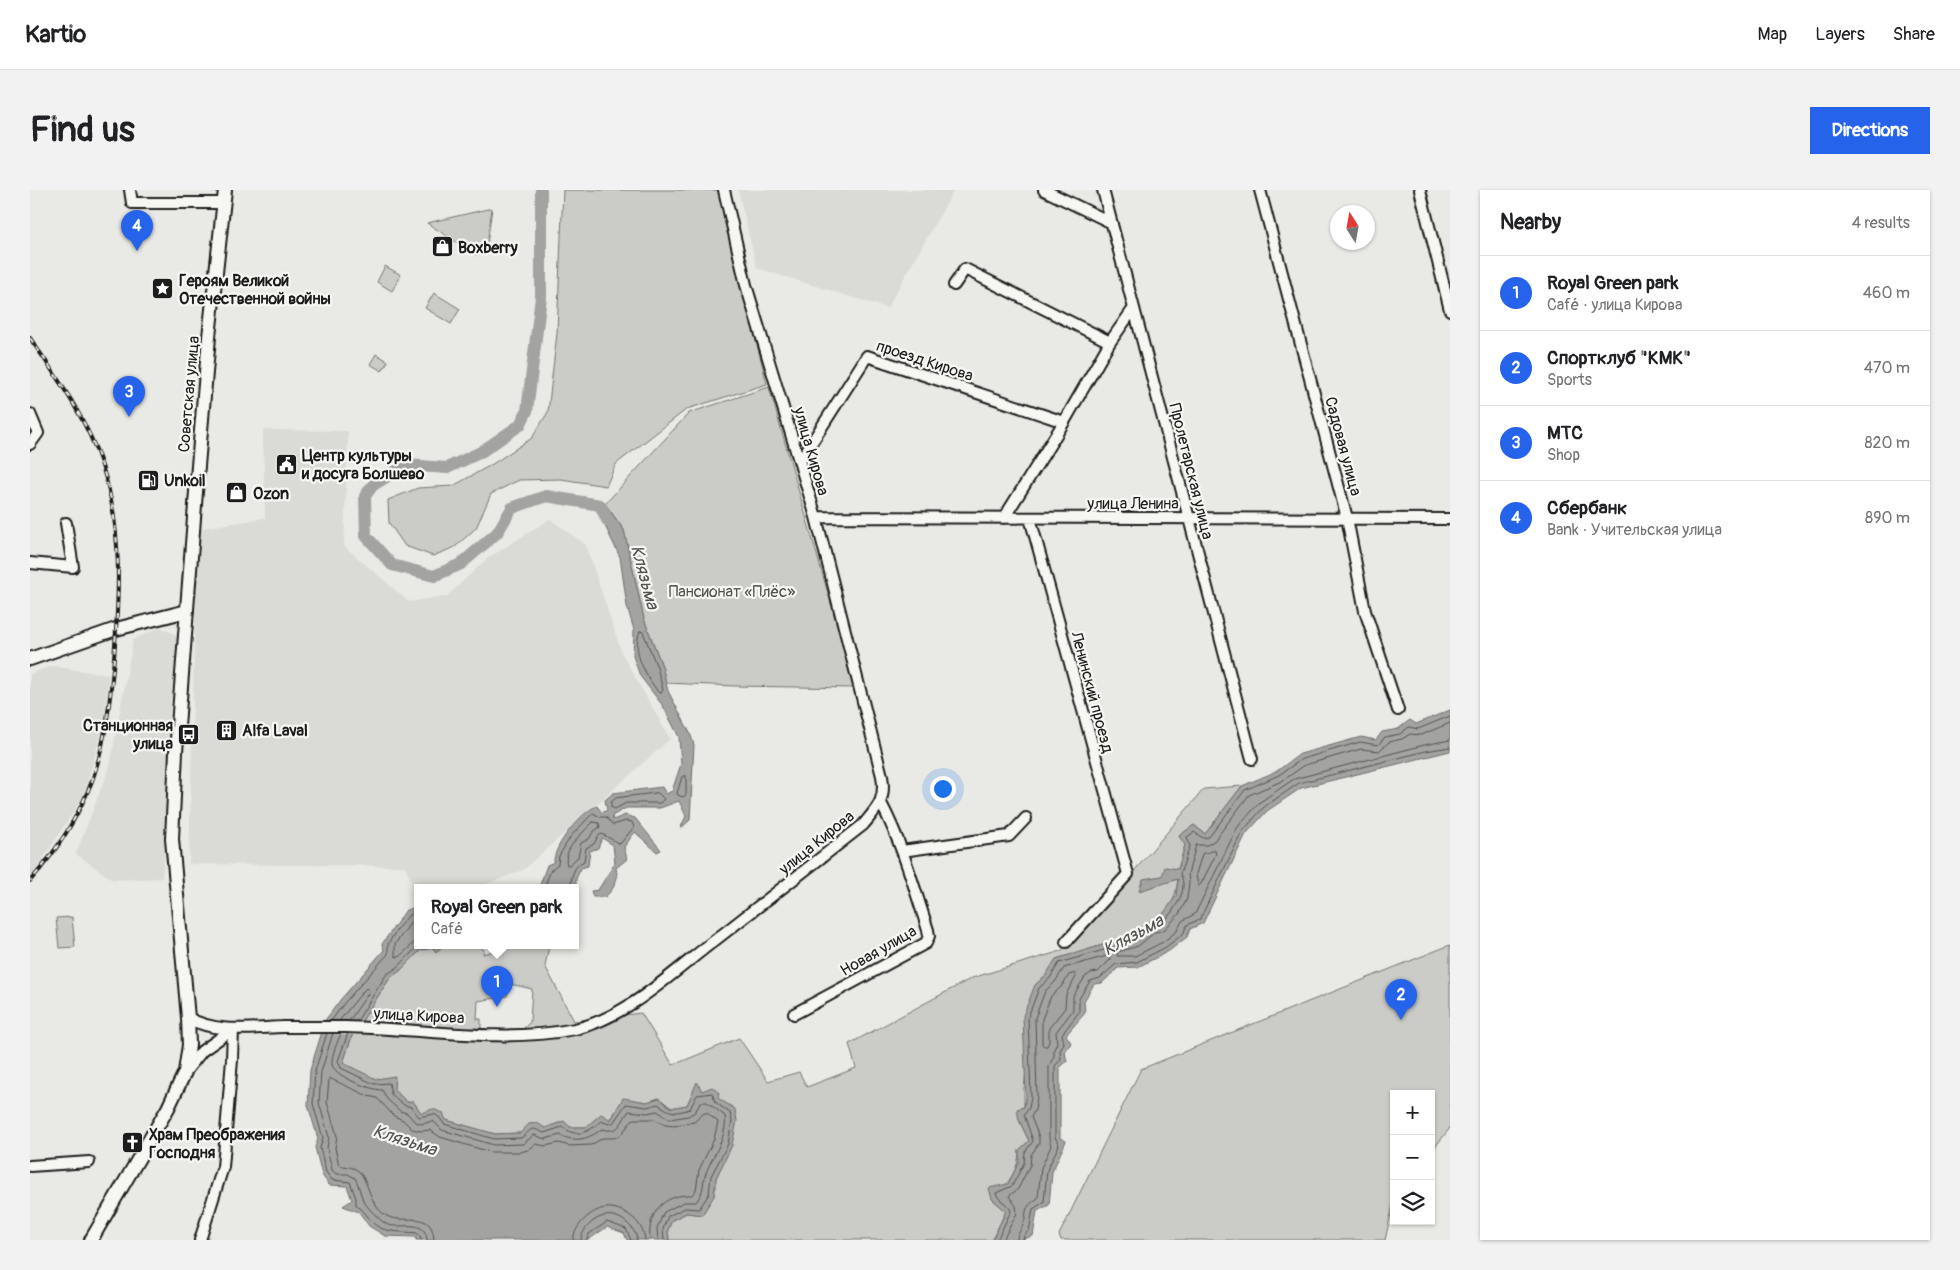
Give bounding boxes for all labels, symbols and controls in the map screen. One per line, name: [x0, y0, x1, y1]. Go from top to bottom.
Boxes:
text: Kartio: [25, 20, 86, 49]
text: Map: [1758, 23, 1787, 46]
text: Layers: [1815, 23, 1865, 46]
text: Share: [1893, 23, 1935, 46]
button: Directions: [1810, 107, 1930, 154]
text: Find us: [30, 108, 135, 152]
north arrow: [1330, 205, 1375, 250]
text: Nearby: [1500, 209, 1561, 236]
pin: 4: [121, 210, 153, 251]
text: 4 results: [1852, 213, 1910, 233]
shop icon: Boxberry: [430, 235, 454, 259]
place label: Boxberry: [458, 238, 518, 258]
place label: Героям Великой Отечественной войны: [179, 271, 331, 309]
text: Royal Green park: [1547, 271, 1679, 295]
place icon: Героям Великой Отечественной войны: [151, 277, 175, 301]
text: 1: [1513, 283, 1519, 303]
text: 460 m: [1863, 283, 1910, 303]
text: Café · улица Кирова: [1547, 295, 1683, 315]
street label: Советская улица: [174, 335, 204, 453]
street label: проезд Кирова: [874, 336, 976, 386]
text: Спортклуб "КМК": [1547, 346, 1691, 370]
text: 2: [1512, 358, 1520, 378]
text: 470 m: [1864, 358, 1910, 378]
text: Sports: [1547, 370, 1592, 390]
pin: 3: [113, 376, 145, 417]
street label: Садовая улица: [1320, 395, 1366, 498]
street label: Пролетарская улица: [1164, 401, 1218, 541]
street label: улица Кирова: [789, 404, 833, 498]
text: МТС: [1547, 421, 1583, 445]
text: 3: [1512, 433, 1520, 453]
text: 820 m: [1864, 433, 1910, 453]
text: Shop: [1547, 445, 1580, 465]
place label: Центр культуры и досуга Болшево: [301, 446, 425, 484]
public building icon: Центр культуры и досуга Болшево: [274, 452, 298, 476]
fuel station icon: Unkoil: [136, 468, 160, 492]
place label: Unkoil: [164, 471, 206, 491]
shop icon: Ozon: [225, 481, 249, 505]
place label: Ozon: [253, 484, 289, 504]
street label: улица Ленина: [1086, 494, 1179, 514]
text: Сбербанк: [1547, 496, 1627, 520]
text: 4: [1511, 508, 1521, 528]
text: 890 m: [1865, 508, 1910, 528]
text: Bank · Учительская улица: [1547, 520, 1722, 540]
water label: Клязьма: [625, 543, 665, 613]
park label: Пансионат «Плёс»: [669, 582, 795, 602]
street label: Ленинский проезд: [1066, 628, 1118, 755]
place label: Станционная улица: [83, 716, 174, 754]
building icon: Alfa Laval: [214, 718, 238, 742]
place label: Alfa Laval: [242, 721, 308, 741]
bus stop icon: Станционная улица: [177, 722, 201, 746]
your location: [930, 776, 956, 802]
street label: улица Кирова: [774, 806, 858, 880]
popup: [414, 884, 579, 949]
text: Royal Green park: [431, 895, 562, 919]
water label: Клязьма: [1099, 909, 1169, 961]
text: Café: [431, 919, 463, 939]
street label: Новая улица: [837, 921, 920, 981]
pin: 1: [481, 966, 513, 1007]
pin: 2: [1385, 979, 1417, 1020]
street label: улица Кирова: [372, 1004, 465, 1028]
map controls: [1390, 1090, 1435, 1225]
button: +: [1390, 1090, 1435, 1135]
water label: Клязьма: [370, 1119, 441, 1162]
place label: Храм Преображения Господня: [149, 1125, 286, 1163]
church icon: Храм Преображения Господня: [121, 1131, 145, 1155]
button: −: [1390, 1135, 1435, 1180]
button: layers: [1390, 1180, 1435, 1225]

